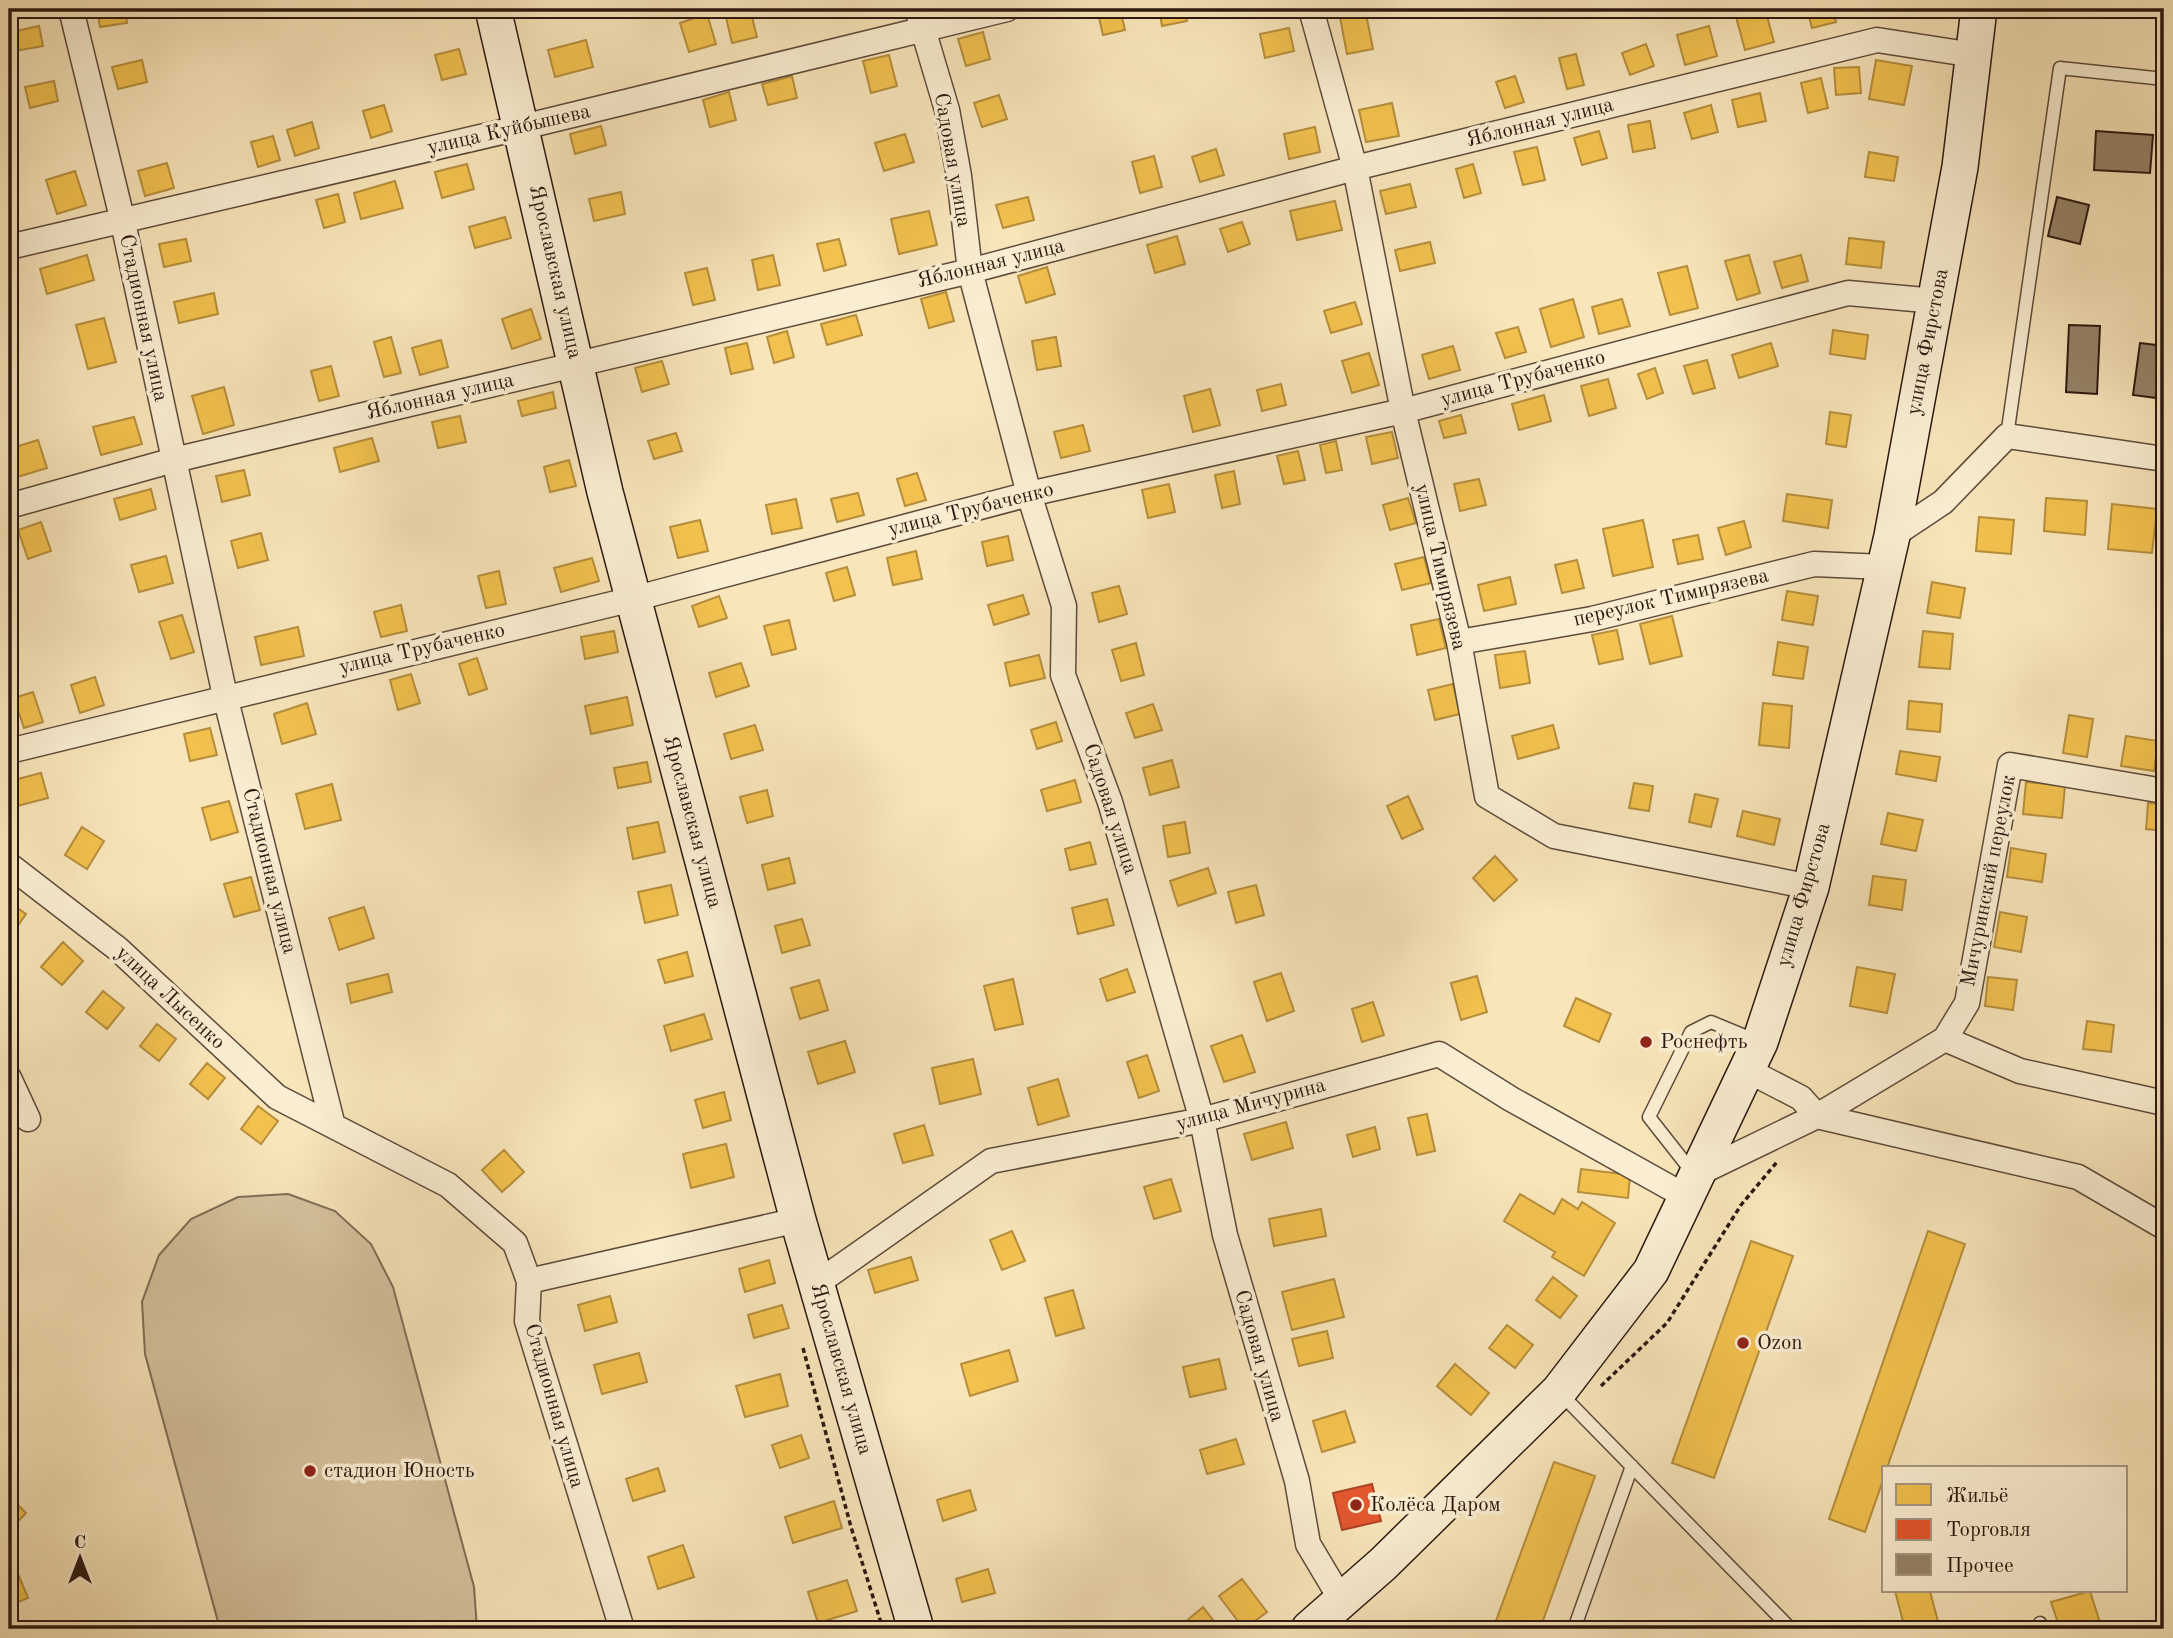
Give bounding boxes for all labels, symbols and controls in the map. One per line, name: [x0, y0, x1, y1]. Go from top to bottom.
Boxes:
street label: Садовая улица: [930, 91, 974, 229]
street label: Яблонная улица: [1464, 95, 1616, 151]
street label: улица Куйбышева: [425, 101, 593, 159]
street label: Ярославская улица: [525, 183, 585, 361]
street label: Стадионная улица: [115, 233, 171, 403]
street label: Яблонная улица: [915, 236, 1067, 292]
street label: улица Фирстова: [1903, 267, 1953, 417]
street label: улица Трубаченко: [1438, 347, 1608, 411]
street label: Яблонная улица: [364, 370, 516, 424]
street label: улица Трубаченко: [886, 479, 1056, 541]
street label: улица Тимирязева: [1411, 482, 1469, 652]
street label: переулок Тимирязева: [1571, 565, 1771, 631]
street label: улица Трубаченко: [337, 620, 507, 678]
street label: Ярославская улица: [659, 733, 725, 911]
street label: Садовая улица: [1079, 741, 1141, 877]
street label: Мичуринский переулок: [1958, 773, 2020, 989]
street label: Стадионная улица: [238, 786, 300, 956]
street label: улица Фирстова: [1773, 820, 1835, 970]
street label: улица Лысенко: [111, 942, 229, 1054]
place label: Роснефть: [1660, 1032, 1748, 1053]
marker: Роснефть: [1638, 1034, 1654, 1050]
street label: улица Мичурина: [1174, 1075, 1328, 1135]
street label: Ярославская улица: [806, 1281, 876, 1457]
street label: Садовая улица: [1230, 1288, 1288, 1424]
street label: Стадионная улица: [520, 1321, 588, 1491]
place label: Ozon: [1757, 1333, 1803, 1354]
marker: Ozon: [1735, 1335, 1751, 1351]
place label: стадион Юность: [324, 1461, 475, 1482]
marker: стадион Юность: [302, 1463, 318, 1479]
legend: [1882, 1466, 2128, 1592]
text: Жильё: [1946, 1486, 2009, 1507]
place label: Колёса Даром: [1370, 1495, 1501, 1516]
marker: Колёса Даром: [1348, 1497, 1364, 1513]
text: Торговля: [1946, 1520, 2031, 1541]
north arrow: [46, 1522, 116, 1592]
text: С: [74, 1534, 86, 1553]
text: Прочее: [1946, 1556, 2014, 1577]

